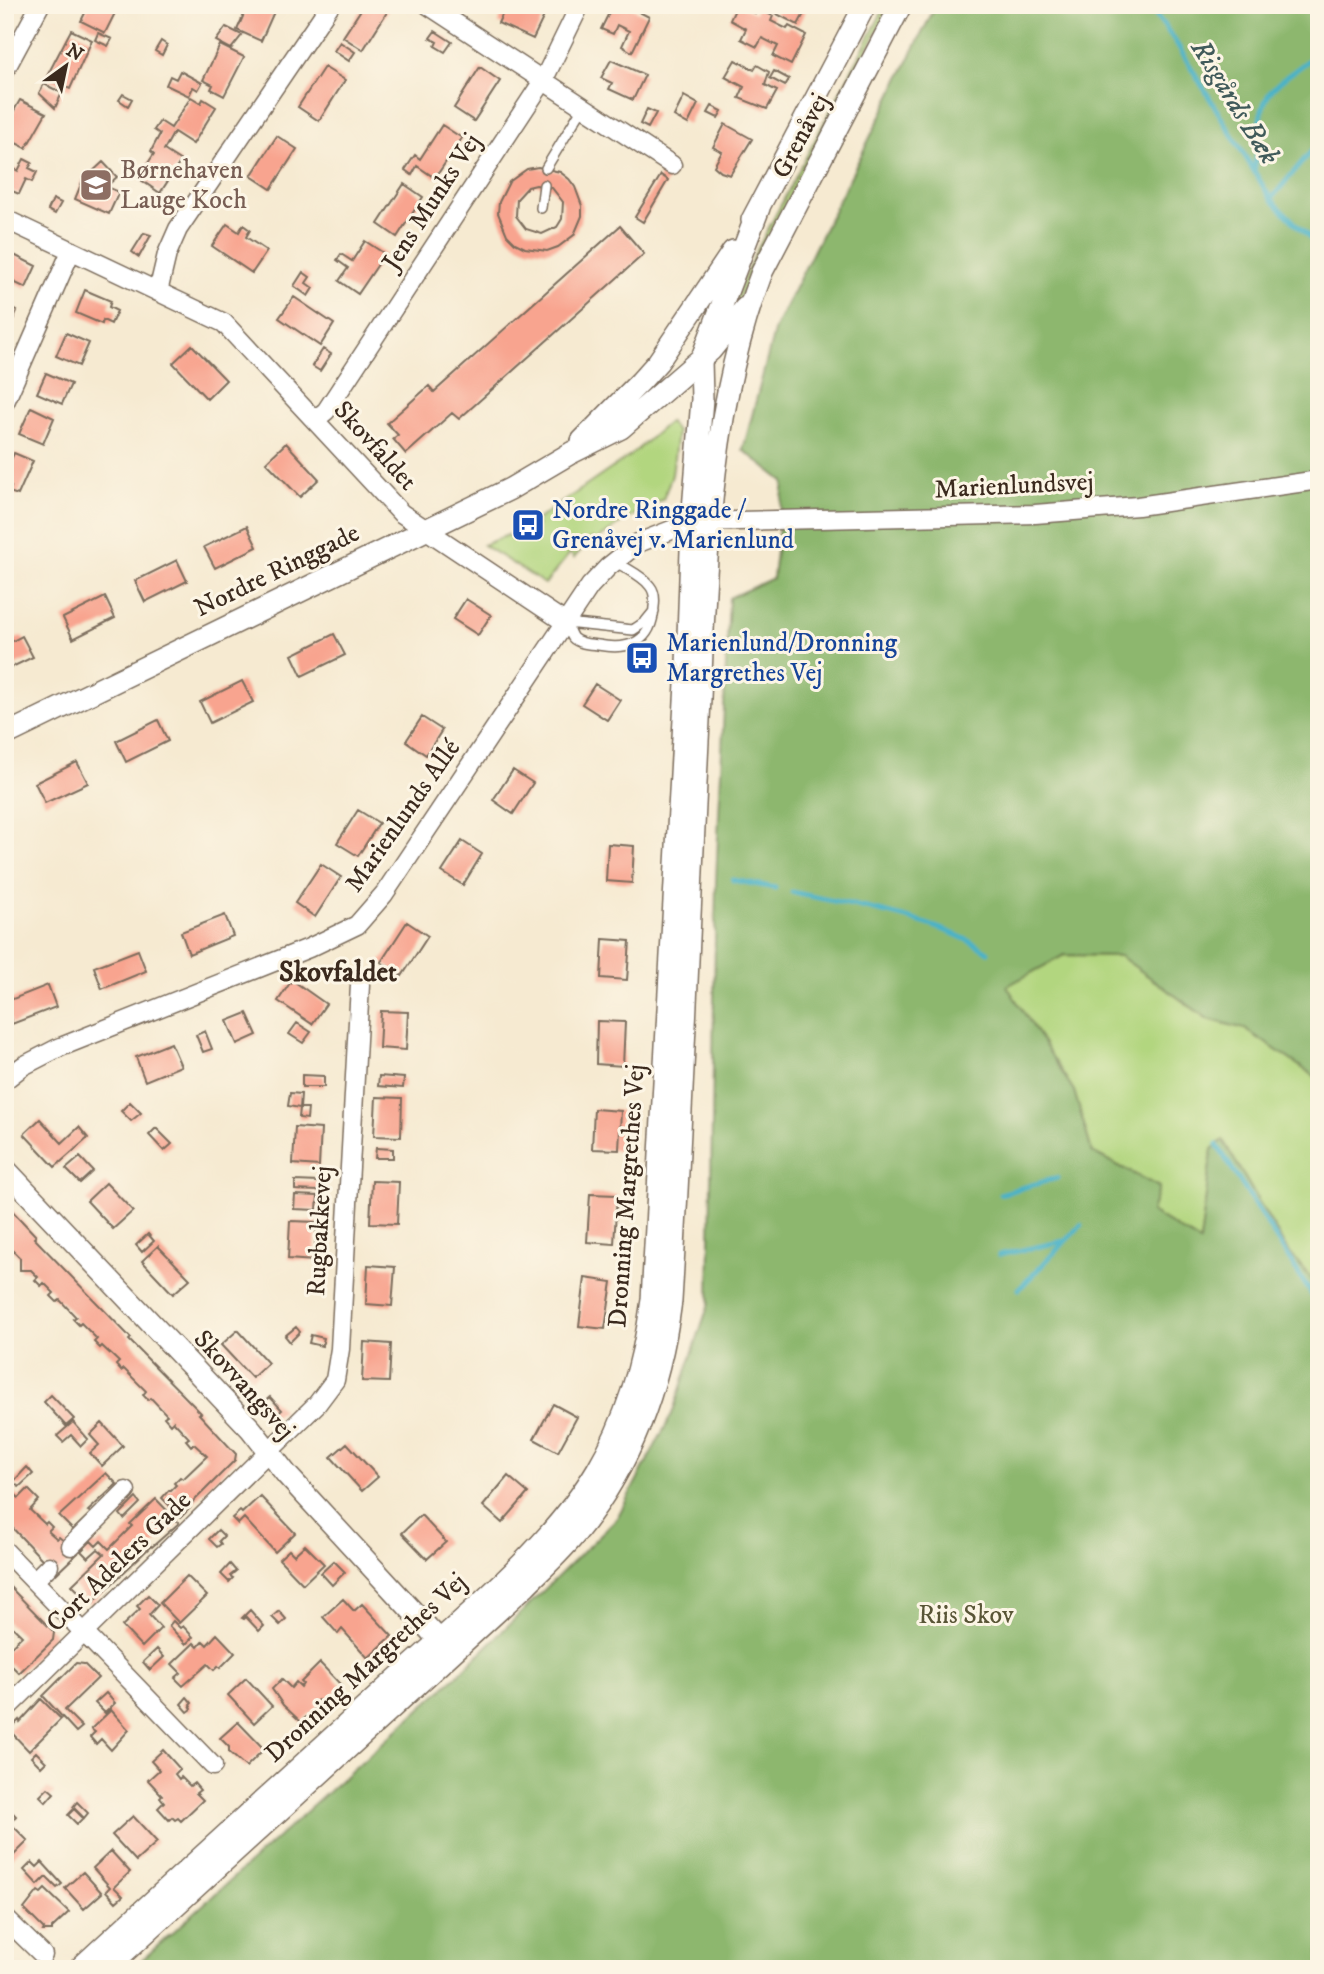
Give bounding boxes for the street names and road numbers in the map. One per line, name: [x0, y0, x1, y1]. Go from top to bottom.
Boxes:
street label: Grenåvej: [765, 88, 837, 184]
street label: Jens Munks Vej: [374, 127, 489, 279]
street label: Skovfaldet: [326, 394, 424, 498]
street label: Marienlundsvej: [934, 465, 1094, 507]
street label: Nordre Ringgade: [189, 517, 365, 625]
street label: Marienlunds Allé: [338, 733, 468, 899]
street label: Dronning Margrethes Vej: [601, 1063, 653, 1329]
street label: Rugbakkevej: [300, 1165, 340, 1297]
street label: Skovvangsvej: [186, 1323, 302, 1447]
street label: Cort Adelers Gade: [40, 1484, 198, 1640]
street label: Dronning Margrethes Vej: [258, 1566, 474, 1770]

